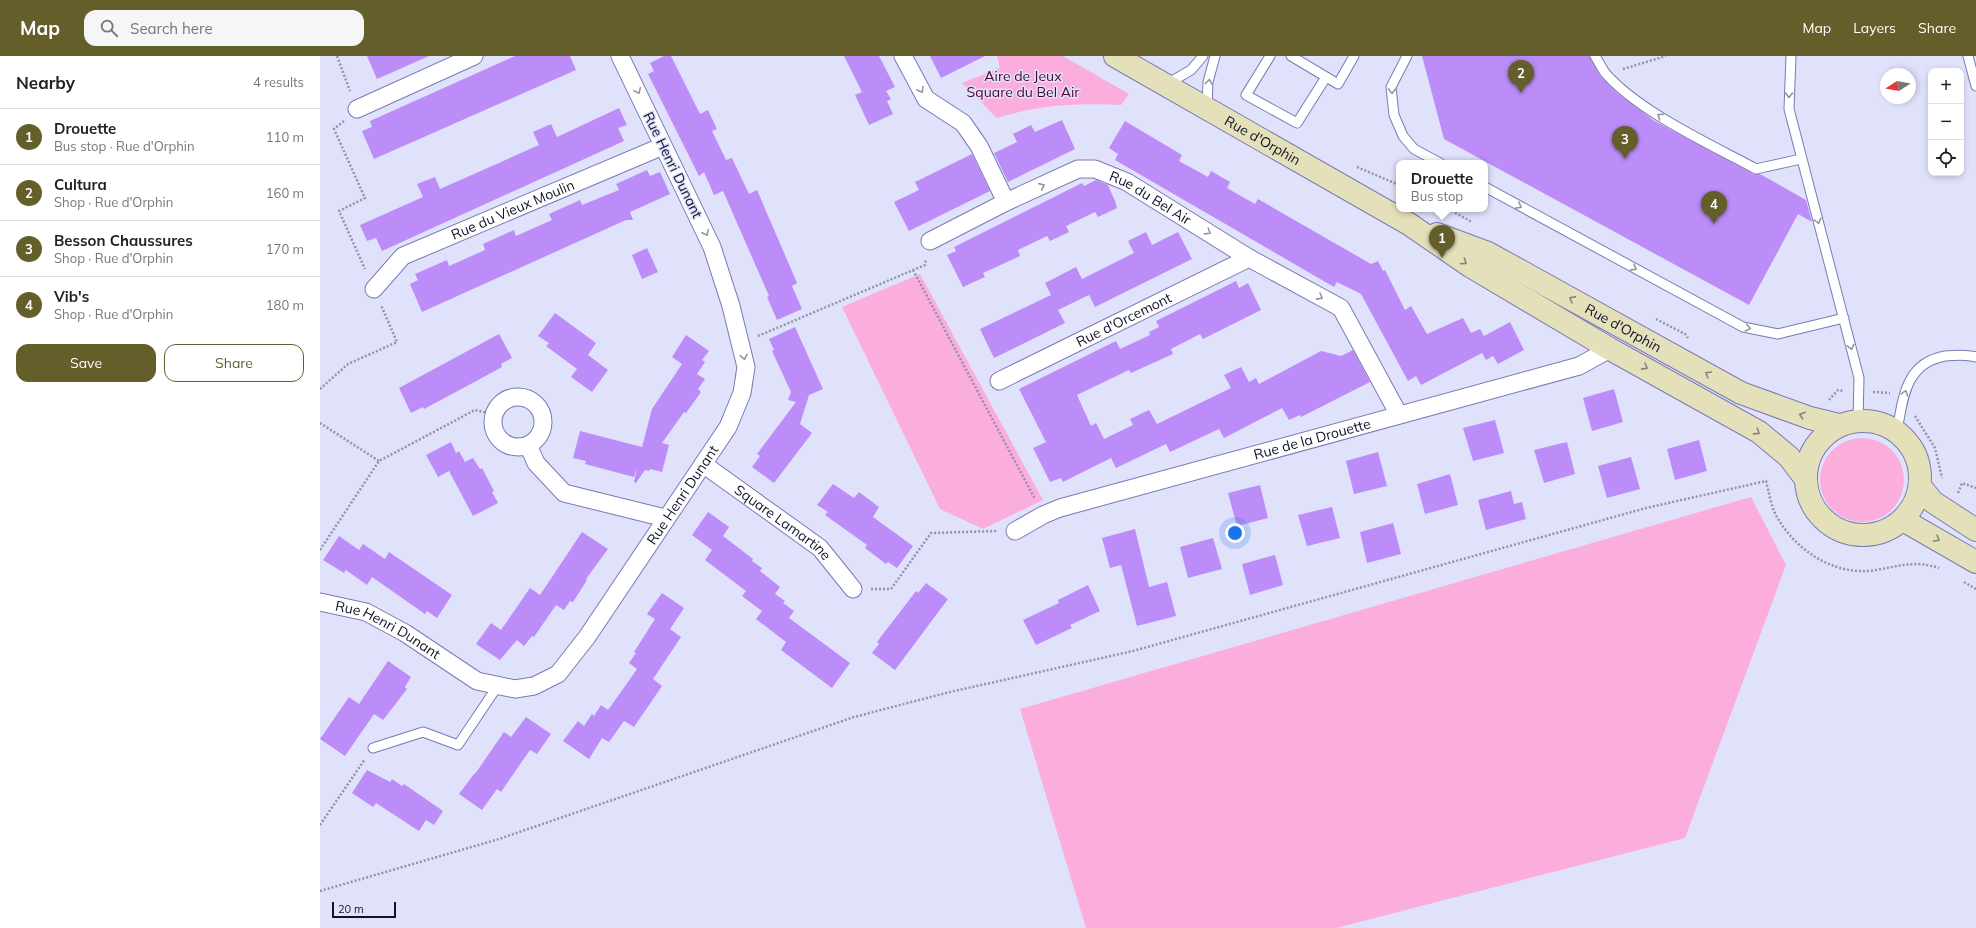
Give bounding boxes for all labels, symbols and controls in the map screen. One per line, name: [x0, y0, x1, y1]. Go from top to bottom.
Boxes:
search box: [84, 10, 364, 46]
text: Map: [20, 16, 60, 40]
icon: search: [98, 17, 120, 39]
text: Search here: [130, 19, 213, 38]
text: Map: [1802, 19, 1831, 37]
text: Layers: [1853, 19, 1896, 37]
text: Share: [1918, 19, 1956, 37]
pin: 2: [1508, 60, 1534, 93]
park label: Aire de Jeux Square du Bel Air: [967, 67, 1080, 101]
north arrow: [1880, 68, 1916, 104]
map controls: [1928, 68, 1964, 176]
button: +: [1928, 68, 1964, 104]
text: Nearby: [16, 72, 75, 93]
text: 4 results: [253, 74, 304, 90]
one-way arrow: [1204, 79, 1213, 85]
one-way arrow: [917, 86, 924, 93]
one-way arrow: [633, 87, 641, 94]
one-way arrow: [1388, 88, 1396, 94]
one-way arrow: [1785, 92, 1794, 98]
button: −: [1928, 104, 1964, 140]
street label: Rue Henri Dunant: [640, 109, 707, 221]
street label: Rue d'Orphin: [1221, 112, 1304, 169]
one-way arrow: [1658, 114, 1665, 121]
text: Drouette: [54, 119, 116, 138]
pin: 3: [1612, 126, 1638, 159]
text: 1: [25, 129, 33, 145]
text: 110 m: [266, 129, 304, 145]
text: Bus stop · Rue d'Orphin: [54, 138, 195, 154]
button: locate: [1928, 140, 1964, 176]
popup: [1396, 160, 1488, 212]
street label: Rue du Bel Air: [1107, 167, 1195, 229]
text: Drouette: [1411, 169, 1473, 188]
text: Cultura: [54, 175, 107, 194]
street label: Rue du Vieux Moulin: [448, 176, 577, 244]
one-way arrow: [1038, 182, 1045, 190]
text: 2: [25, 185, 33, 201]
text: 160 m: [266, 185, 304, 201]
text: Bus stop: [1411, 188, 1463, 204]
pin: 4: [1701, 191, 1727, 224]
text: Shop · Rue d'Orphin: [54, 194, 173, 210]
one-way arrow: [1515, 201, 1522, 208]
one-way arrow: [1813, 218, 1822, 225]
pin: 1: [1429, 225, 1455, 258]
one-way arrow: [1204, 227, 1211, 235]
one-way arrow: [701, 229, 709, 237]
text: Besson Chaussures: [54, 231, 193, 250]
text: 3: [25, 241, 33, 257]
text: 170 m: [266, 241, 304, 257]
text: Shop · Rue d'Orphin: [54, 250, 173, 266]
one-way arrow: [1460, 257, 1467, 264]
one-way arrow: [1629, 263, 1637, 270]
text: Vib's: [54, 287, 89, 306]
street label: Rue d'Orcemont: [1073, 289, 1175, 351]
one-way arrow: [1316, 292, 1324, 300]
one-way arrow: [1569, 296, 1576, 304]
text: 4: [25, 297, 33, 313]
text: 180 m: [266, 297, 304, 313]
street label: Rue d'Orphin: [1582, 299, 1665, 356]
text: Shop · Rue d'Orphin: [54, 306, 173, 322]
one-way arrow: [1745, 323, 1752, 331]
one-way arrow: [1846, 343, 1855, 350]
button: Save: [16, 344, 156, 382]
button: Share: [164, 344, 304, 382]
one-way arrow: [739, 354, 748, 361]
one-way arrow: [1640, 362, 1648, 370]
one-way arrow: [1704, 371, 1712, 378]
one-way arrow: [1900, 390, 1909, 397]
one-way arrow: [1798, 412, 1805, 420]
street label: Rue de la Drouette: [1252, 414, 1373, 464]
one-way arrow: [1753, 427, 1760, 435]
street label: Rue Henri Dunant: [643, 442, 722, 548]
street label: Square Lamartine: [731, 481, 835, 564]
your location: [1225, 523, 1245, 543]
one-way arrow: [1932, 535, 1940, 542]
street label: Rue Henri Dunant: [334, 597, 444, 663]
scale bar: [332, 900, 396, 919]
text: 20 m: [338, 902, 364, 916]

